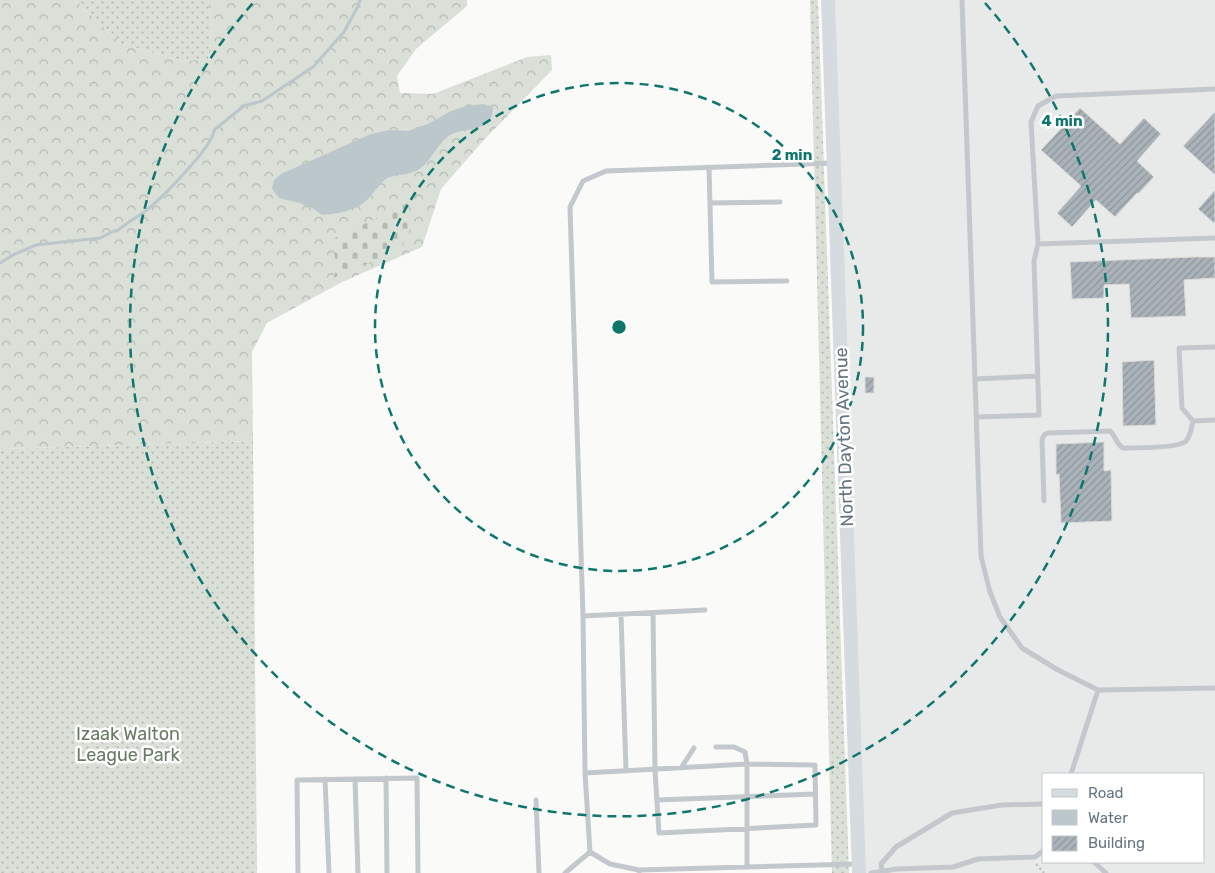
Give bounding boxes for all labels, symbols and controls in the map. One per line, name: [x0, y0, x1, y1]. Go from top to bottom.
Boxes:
text: 4 min: [1041, 112, 1083, 130]
text: 2 min: [772, 146, 812, 164]
centre of rings: [610, 318, 628, 336]
street label: North Dayton Avenue: [830, 347, 858, 527]
park label: Izaak Walton League Park: [76, 723, 180, 766]
legend: [1042, 773, 1205, 863]
text: Road: [1088, 784, 1124, 802]
text: Water: [1088, 809, 1128, 827]
text: Building: [1088, 834, 1145, 852]

